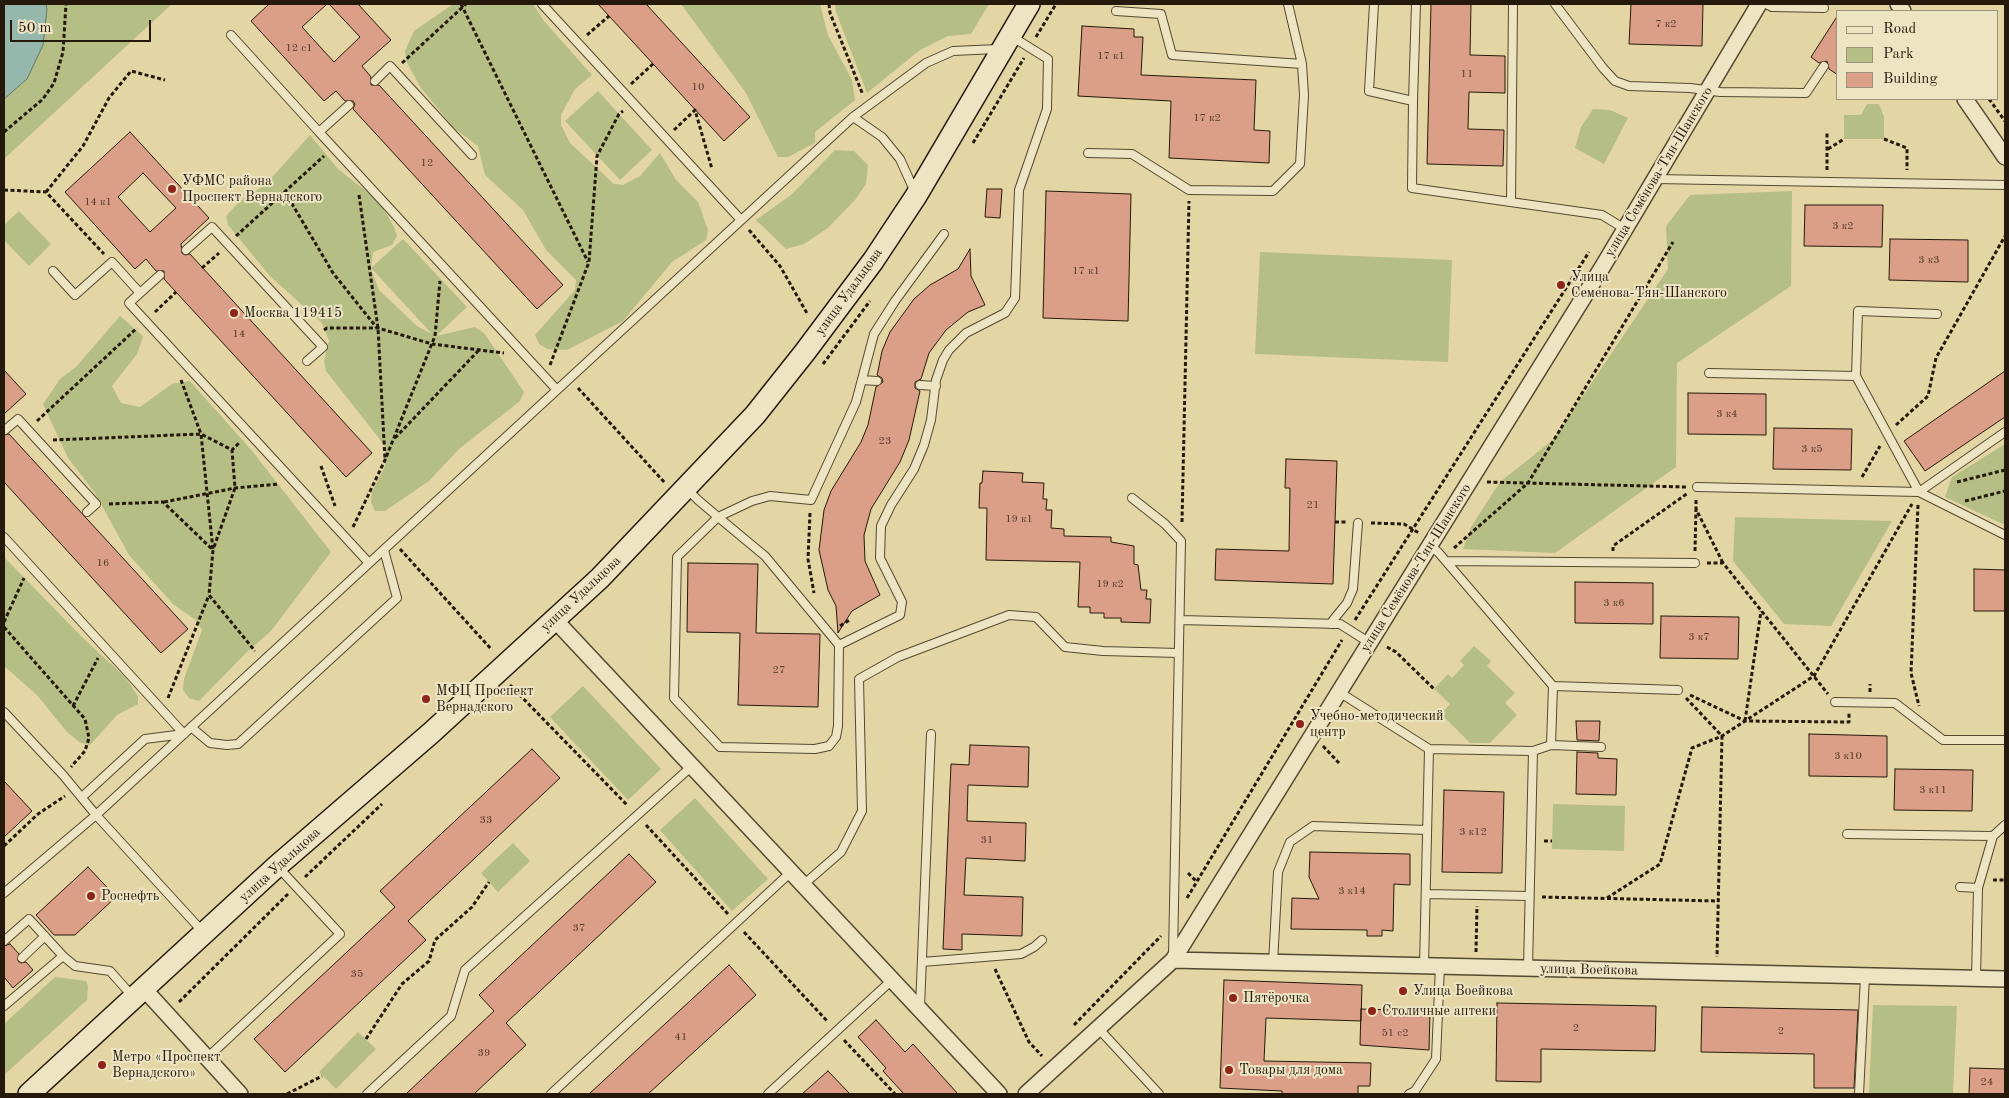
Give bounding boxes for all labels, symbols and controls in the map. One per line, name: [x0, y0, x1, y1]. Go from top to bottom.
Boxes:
scale bar: [12, 10, 154, 42]
legend: [1836, 10, 1999, 100]
house number: 7 к2: [1655, 17, 1677, 31]
text: 50 m: [18, 21, 52, 36]
text: Road: [1883, 22, 1916, 37]
house number: 12 с1: [285, 41, 313, 55]
text: Park: [1883, 47, 1914, 62]
house number: 17 к1: [1097, 49, 1125, 63]
house number: 11: [1461, 67, 1473, 81]
text: Building: [1883, 72, 1938, 87]
house number: 10: [692, 80, 704, 94]
street label: улица Семёнова-Тян-Шанского: [1601, 84, 1717, 260]
house number: 17 к2: [1193, 111, 1221, 125]
house number: 12: [421, 156, 433, 170]
place label: УФМС района Проспект Вернадского: [182, 173, 322, 206]
marker: УФМС района Проспект Вернадского: [166, 183, 178, 195]
house number: 14 к1: [84, 195, 112, 209]
house number: 3 к2: [1832, 219, 1854, 233]
street label: улица Удальцова: [812, 245, 886, 339]
house number: 3 к3: [1918, 253, 1940, 267]
house number: 17 к1: [1072, 264, 1100, 278]
place label: Улица Семенова-Тян-Шанского: [1571, 269, 1727, 302]
marker: Улица Семенова-Тян-Шанского: [1555, 279, 1567, 291]
place label: Москва 119415: [244, 305, 342, 321]
marker: Москва 119415: [228, 307, 240, 319]
house number: 14: [233, 327, 245, 341]
house number: 3 к4: [1716, 407, 1738, 421]
house number: 23: [879, 434, 891, 448]
house number: 3 к5: [1801, 442, 1823, 456]
street label: улица Семёнова-Тян-Шанского: [1357, 481, 1475, 655]
house number: 21: [1307, 498, 1319, 512]
house number: 19 к1: [1005, 512, 1033, 526]
street label: улица Удальцова: [537, 553, 625, 635]
house number: 16: [97, 556, 109, 570]
house number: 19 к2: [1096, 577, 1124, 591]
house number: 3 к6: [1603, 596, 1625, 610]
house number: 3 к7: [1688, 630, 1710, 644]
house number: 27: [773, 663, 785, 677]
place label: МФЦ Проспект Вернадского: [436, 683, 534, 716]
marker: МФЦ Проспект Вернадского: [420, 693, 432, 705]
place label: Учебно-методический центр: [1310, 708, 1443, 740]
marker: Учебно-методический центр: [1294, 718, 1306, 730]
house number: 3 к10: [1834, 749, 1862, 763]
house number: 3 к11: [1919, 783, 1947, 797]
house number: 33: [480, 813, 492, 827]
street label: улица Удальцова: [236, 824, 324, 906]
house number: 3 к12: [1459, 825, 1487, 839]
house number: 31: [981, 833, 993, 847]
house number: 3 к14: [1338, 884, 1366, 898]
place label: Роснефть: [101, 888, 159, 904]
marker: Роснефть: [85, 890, 97, 902]
house number: 37: [573, 921, 585, 935]
street label: улица Воейкова: [1540, 961, 1638, 979]
house number: 35: [351, 967, 363, 981]
place label: Улица Воейкова: [1413, 983, 1513, 999]
marker: Улица Воейкова: [1397, 985, 1409, 997]
place label: Пятёрочка: [1243, 990, 1309, 1006]
marker: Пятёрочка: [1227, 992, 1239, 1004]
place label: Столичные аптеки: [1382, 1003, 1496, 1019]
marker: Столичные аптеки: [1366, 1005, 1378, 1017]
house number: 2: [1573, 1021, 1579, 1035]
house number: 2: [1778, 1024, 1784, 1038]
house number: 51 с2: [1381, 1026, 1409, 1040]
house number: 41: [675, 1030, 687, 1044]
house number: 39: [478, 1046, 490, 1060]
place label: Метро «Проспект Вернадского»: [112, 1049, 221, 1082]
marker: Метро «Проспект Вернадского»: [96, 1059, 108, 1071]
place label: Товары для дома: [1239, 1062, 1343, 1078]
marker: Товары для дома: [1223, 1064, 1235, 1076]
house number: 24: [1981, 1075, 1993, 1089]

